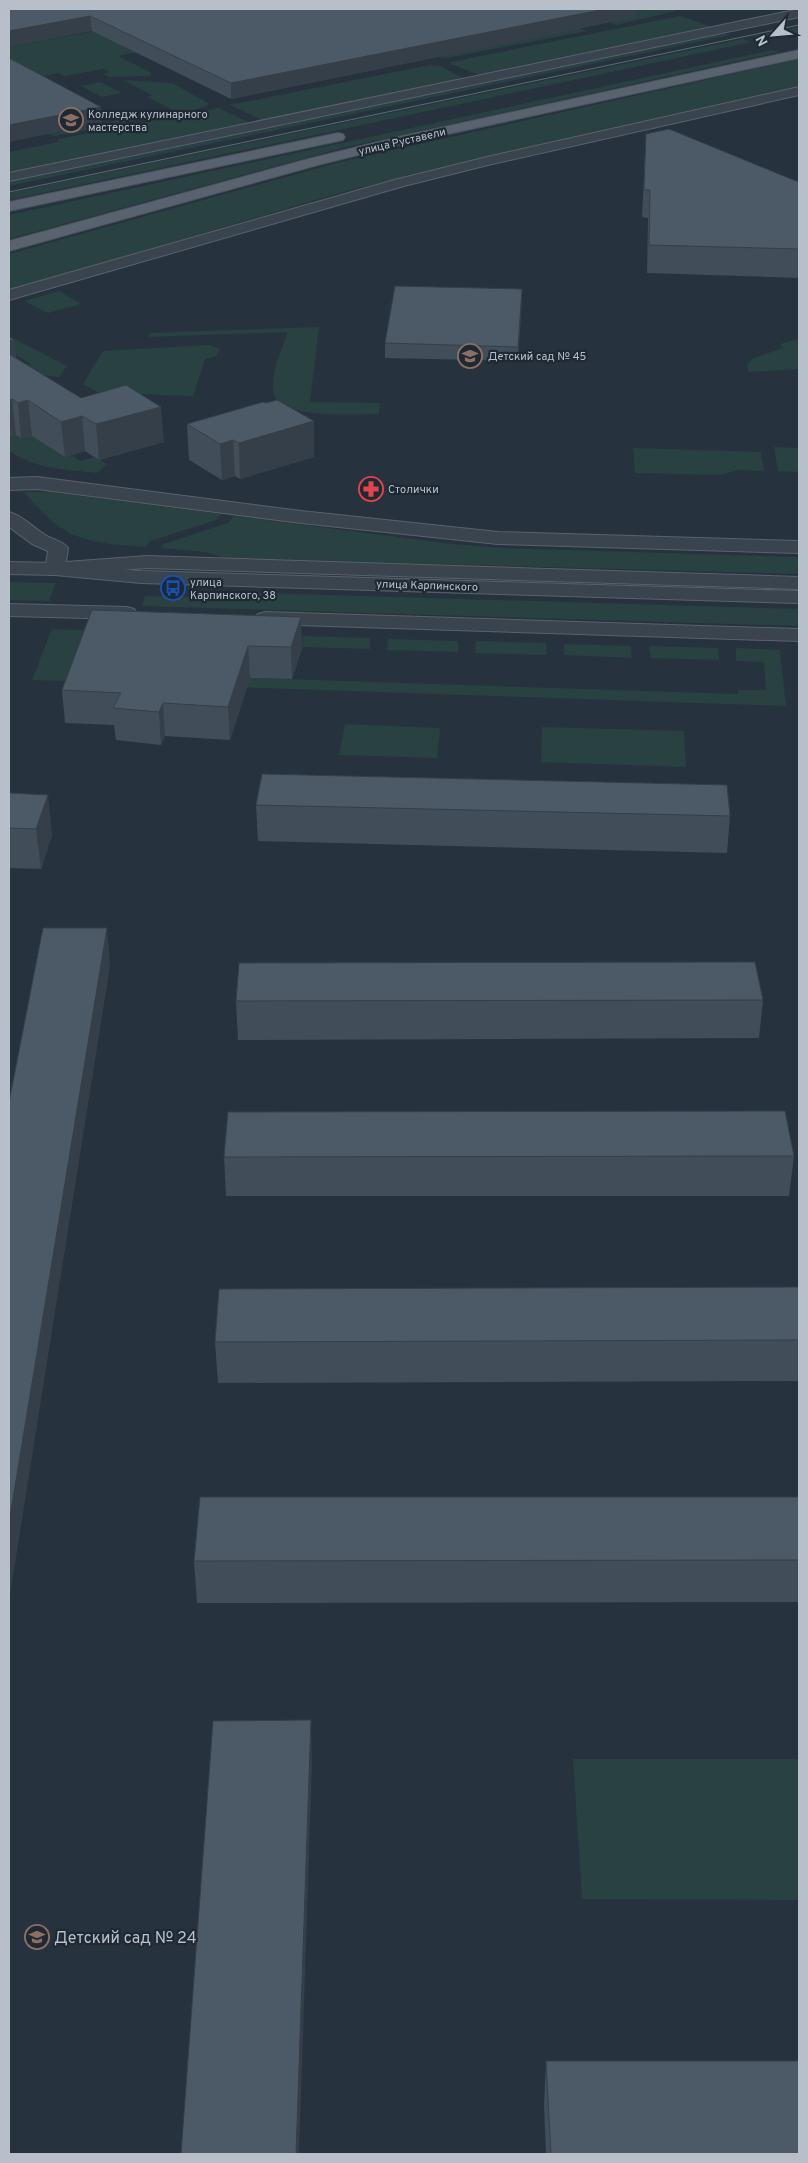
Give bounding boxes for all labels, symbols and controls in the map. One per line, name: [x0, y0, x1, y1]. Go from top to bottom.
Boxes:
north arrow: [748, 10, 798, 60]
text: N: [753, 32, 773, 49]
school or university icon: Колледж кулинарного мастерства: [58, 107, 84, 133]
place label: Колледж кулинарного мастерства: [88, 108, 208, 135]
street label: улица Руставели: [357, 125, 447, 159]
school or university icon: Детский сад № 45: [457, 343, 483, 369]
place label: Детский сад № 45: [488, 350, 586, 364]
pharmacy icon: Столички: [358, 476, 384, 502]
place label: Столички: [388, 483, 439, 497]
bus stop icon: улица Карпинского, 38: [160, 575, 186, 601]
place label: улица Карпинского, 38: [190, 576, 276, 603]
street label: улица Карпинского: [376, 577, 478, 595]
school or university icon: Детский сад № 24: [24, 1924, 50, 1950]
place label: Детский сад № 24: [54, 1929, 197, 1949]

